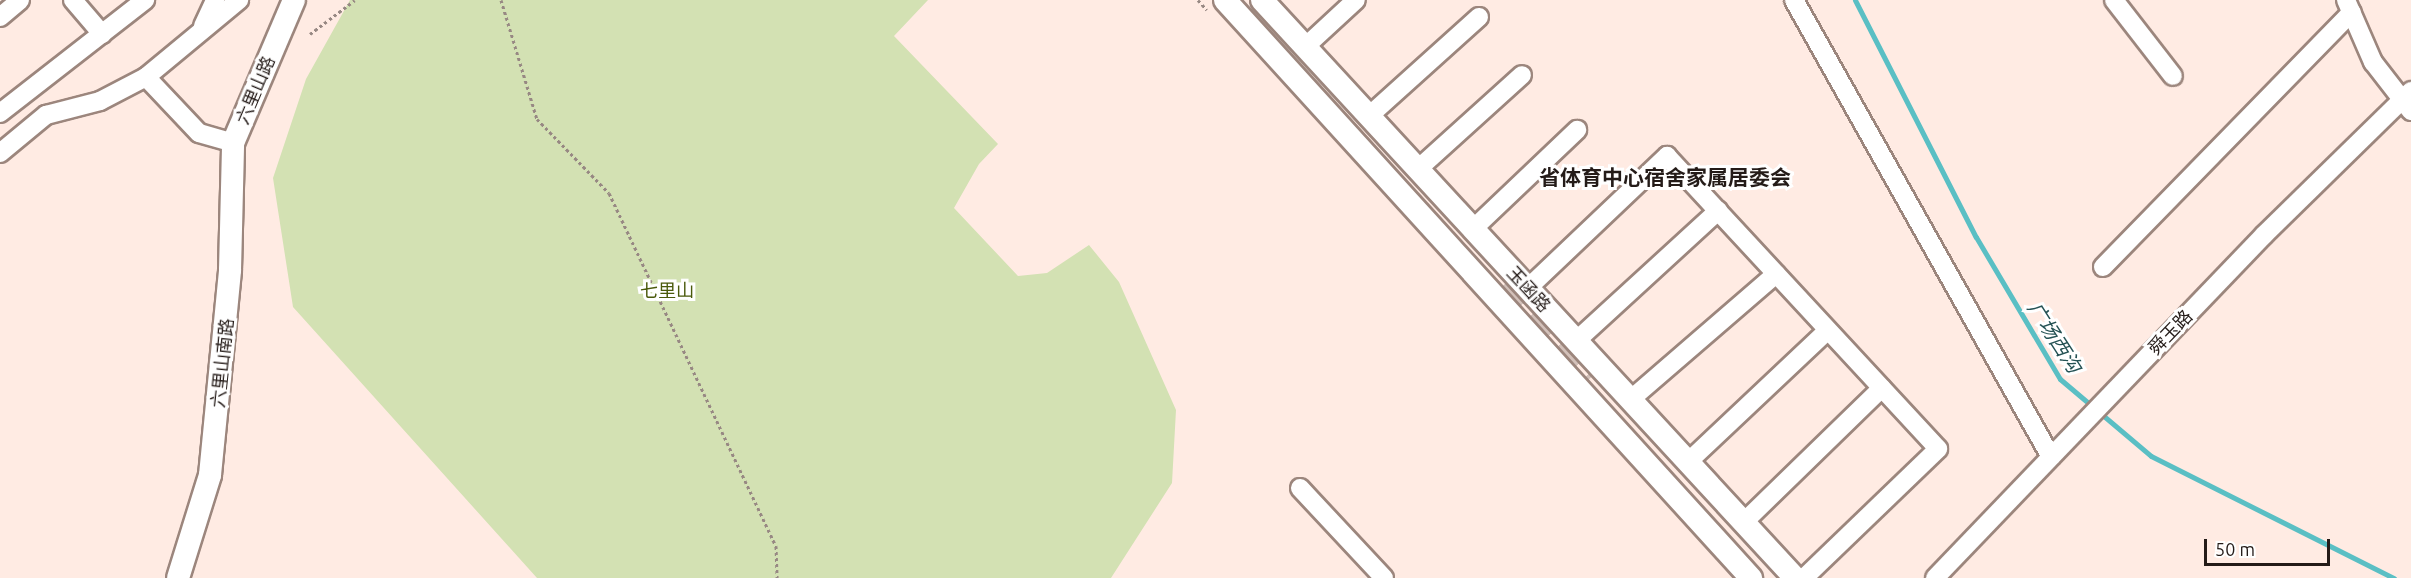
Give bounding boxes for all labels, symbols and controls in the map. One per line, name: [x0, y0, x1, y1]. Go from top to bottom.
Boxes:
street label: 六里山路: [231, 53, 279, 127]
district label: 省体育中心宿舍家属居委会: [1539, 164, 1791, 190]
street label: 玉函路: [1503, 262, 1555, 316]
park label: 七里山: [640, 279, 694, 301]
water label: 广场西沟: [2023, 297, 2087, 377]
street label: 舜玉路: [2143, 305, 2197, 359]
street label: 六里山南路: [207, 317, 237, 409]
scale bar: [2207, 527, 2333, 565]
text: 50 m: [2215, 539, 2255, 559]

